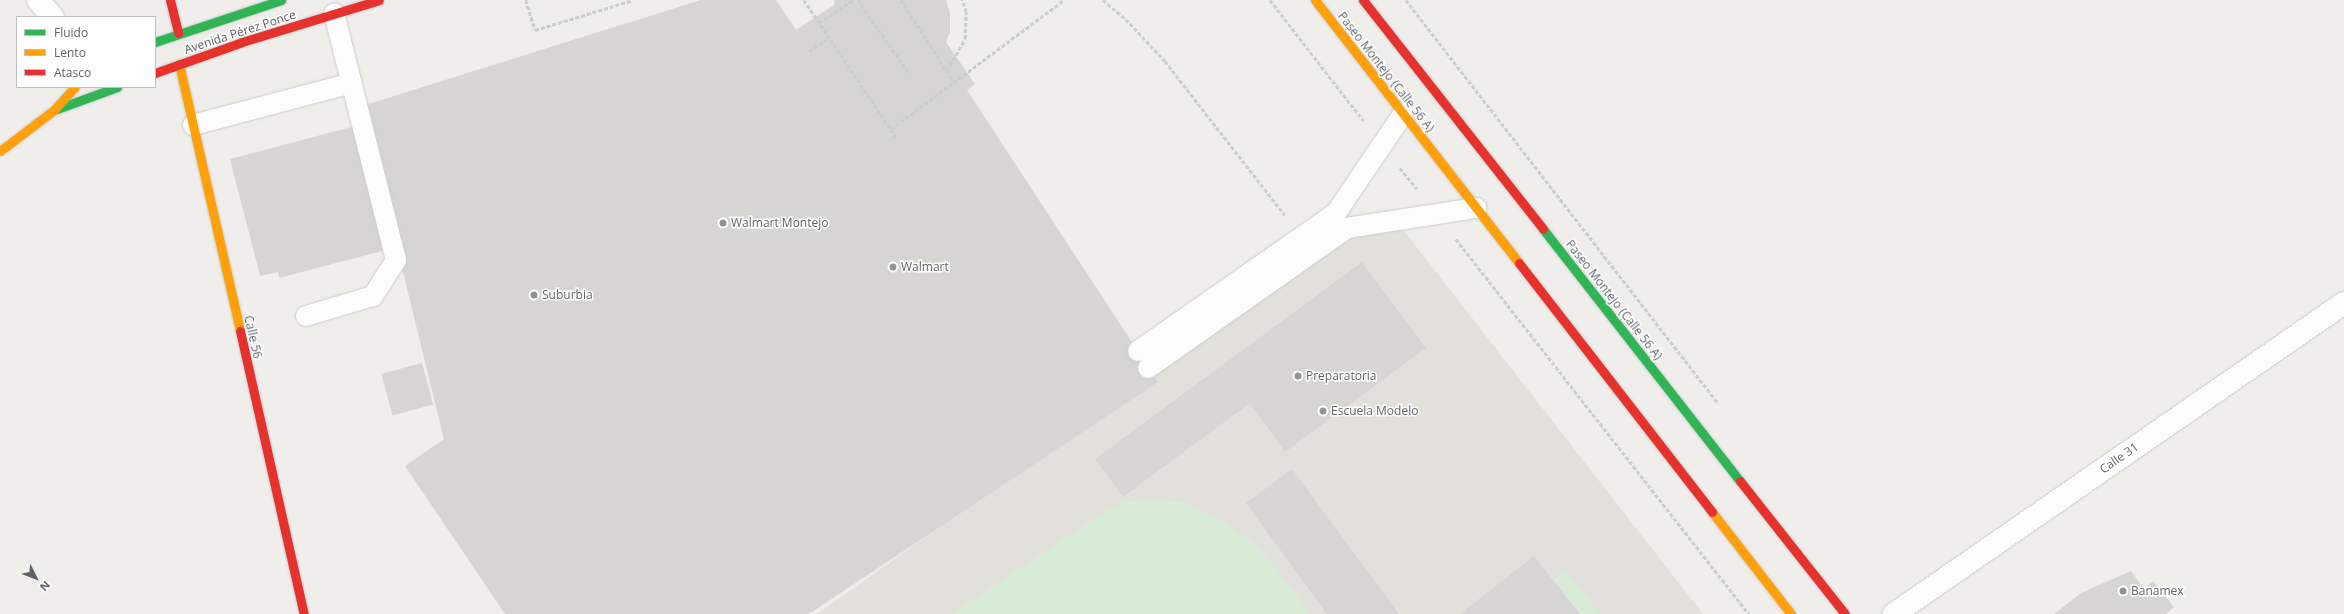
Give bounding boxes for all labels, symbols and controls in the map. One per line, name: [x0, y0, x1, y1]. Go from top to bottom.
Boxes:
street label: Avenida Pérez Ponce: [182, 7, 298, 57]
street label: Paseo Montejo (Calle 56 A): [1335, 9, 1437, 135]
legend: [16, 16, 156, 88]
text: Fluido: [54, 24, 88, 41]
text: Lento: [54, 44, 86, 61]
text: Atasco: [54, 64, 91, 81]
place label: Walmart Montejo: [731, 216, 828, 230]
marker: Walmart Montejo: [718, 218, 728, 228]
street label: Paseo Montejo (Calle 56 A): [1563, 237, 1665, 363]
place label: Walmart: [901, 260, 949, 274]
marker: Walmart: [888, 262, 898, 272]
place label: Suburbia: [542, 288, 593, 302]
marker: Suburbia: [529, 290, 539, 300]
street label: Calle 56: [241, 314, 265, 360]
place label: Preparatoria: [1306, 369, 1377, 383]
marker: Preparatoria: [1293, 371, 1303, 381]
place label: Escuela Modelo: [1331, 404, 1418, 418]
marker: Escuela Modelo: [1318, 406, 1328, 416]
street label: Calle 31: [2097, 440, 2141, 476]
north arrow: [16, 558, 56, 598]
text: N: [37, 578, 54, 595]
place label: Banamex: [2131, 584, 2184, 598]
marker: Banamex: [2118, 586, 2128, 596]

